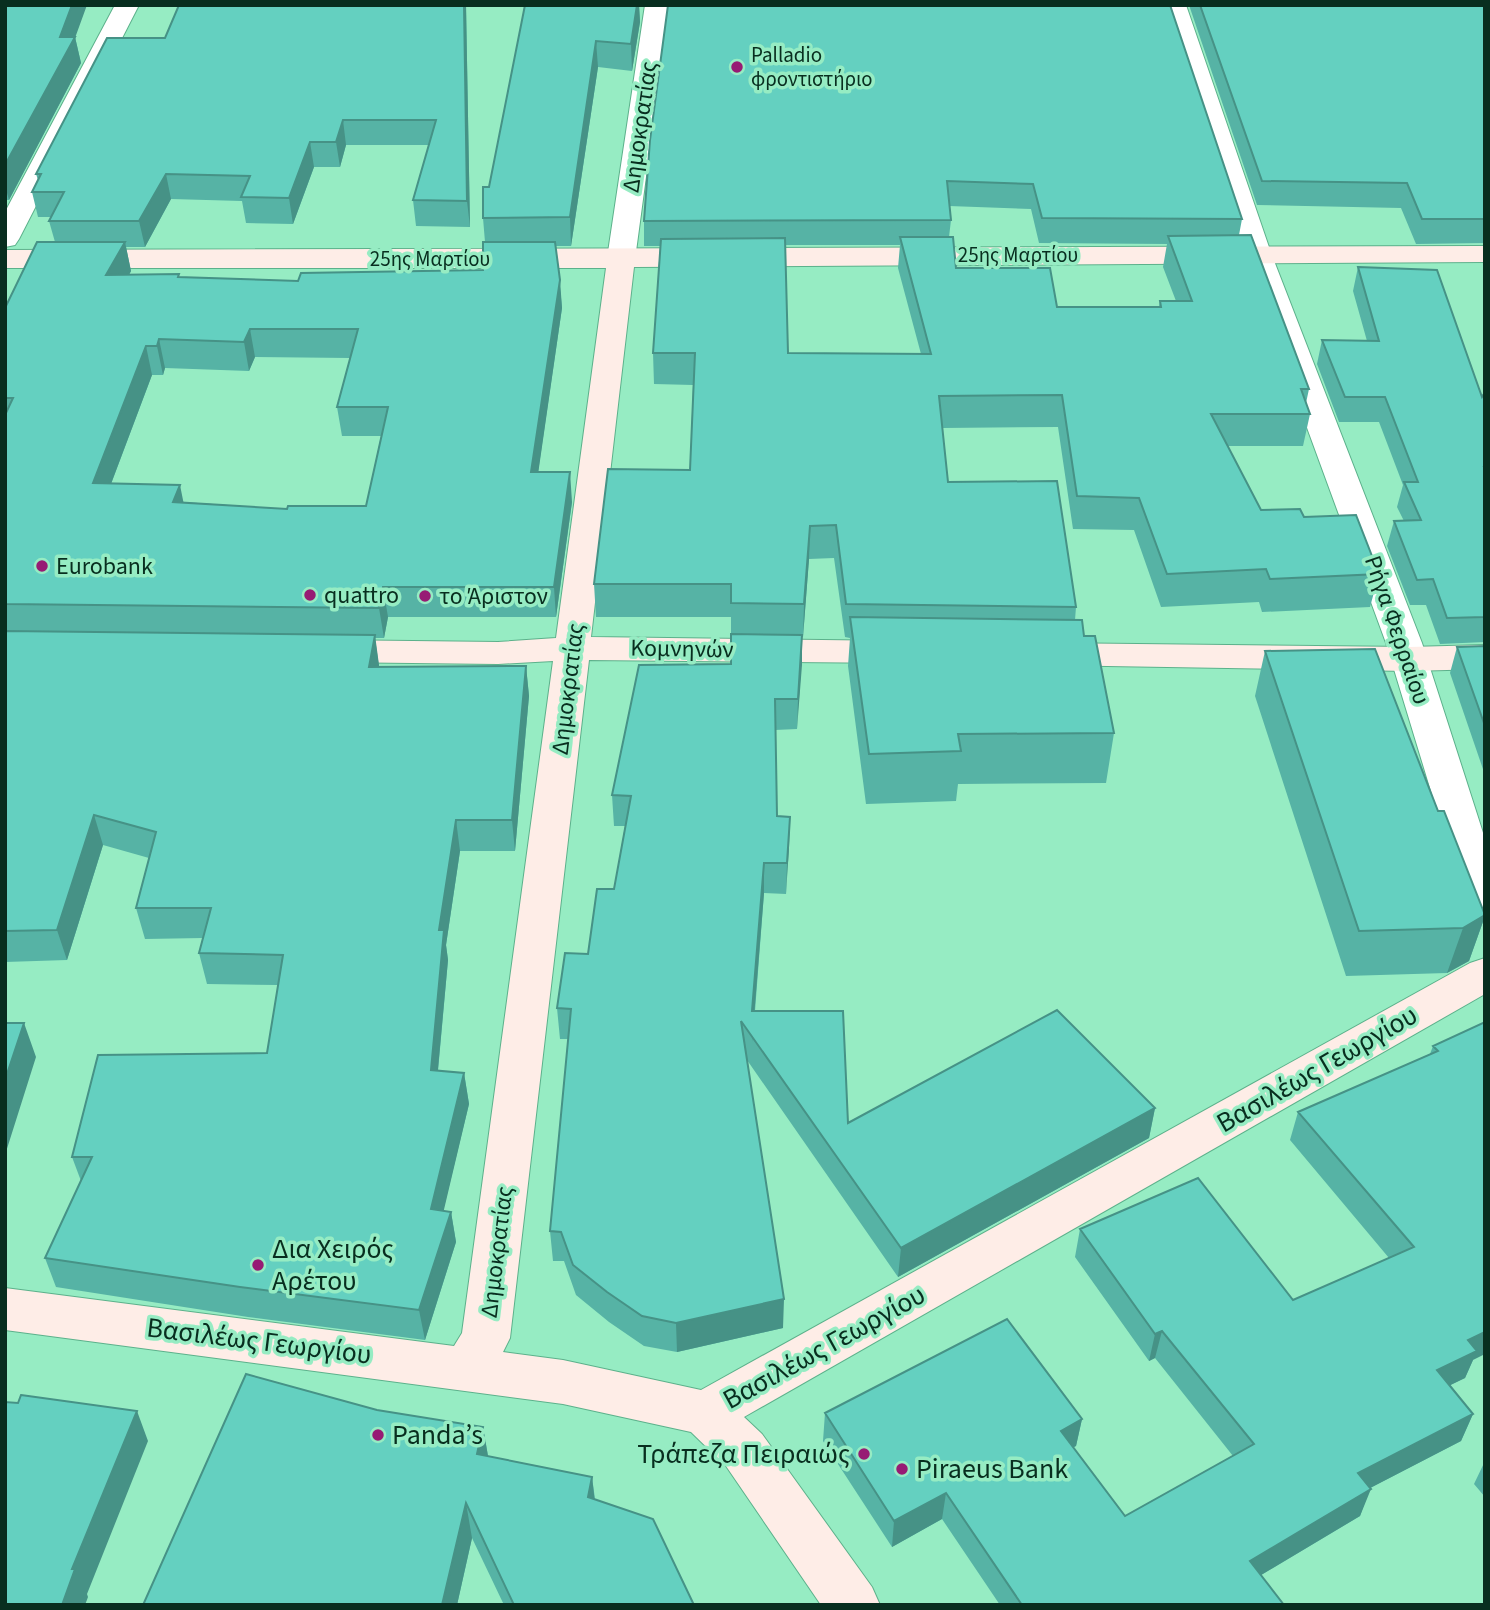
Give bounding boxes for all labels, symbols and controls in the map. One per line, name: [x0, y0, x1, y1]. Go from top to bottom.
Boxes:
place label: Palladio φροντιστήριο: [751, 40, 873, 94]
street label: Δημοκρατίας: [613, 59, 667, 195]
marker: Palladio φροντιστήριο: [729, 59, 745, 75]
street label: 25ης Μαρτίου: [958, 240, 1078, 270]
street label: 25ης Μαρτίου: [370, 244, 490, 274]
place label: Eurobank: [56, 549, 153, 584]
street label: Ρήγα Φερραίου: [1355, 551, 1439, 709]
marker: Eurobank: [34, 558, 50, 574]
place label: quattro: [324, 578, 399, 613]
place label: το Άριστον: [439, 579, 548, 614]
marker: quattro: [302, 587, 318, 603]
marker: το Άριστον: [417, 588, 433, 604]
street label: Δημοκρατίας: [543, 621, 593, 757]
street label: Κομνηνών: [630, 631, 734, 667]
street label: Βασιλέως Γεωργίου: [1209, 995, 1425, 1143]
street label: Δημοκρατίας: [472, 1184, 522, 1320]
place label: Δια Χειρός Αρέτου: [272, 1229, 394, 1301]
marker: Δια Χειρός Αρέτου: [250, 1257, 266, 1273]
street label: Βασιλέως Γεωργίου: [715, 1275, 933, 1419]
street label: Βασιλέως Γεωργίου: [144, 1307, 374, 1375]
place label: Panda’s: [392, 1415, 483, 1455]
marker: Panda’s: [370, 1427, 386, 1443]
place label: Τράπεζα Πειραιώς: [637, 1434, 850, 1474]
marker: Τράπεζα Πειραιώς: [856, 1446, 872, 1462]
place label: Piraeus Bank: [916, 1449, 1068, 1489]
marker: Piraeus Bank: [894, 1461, 910, 1477]

